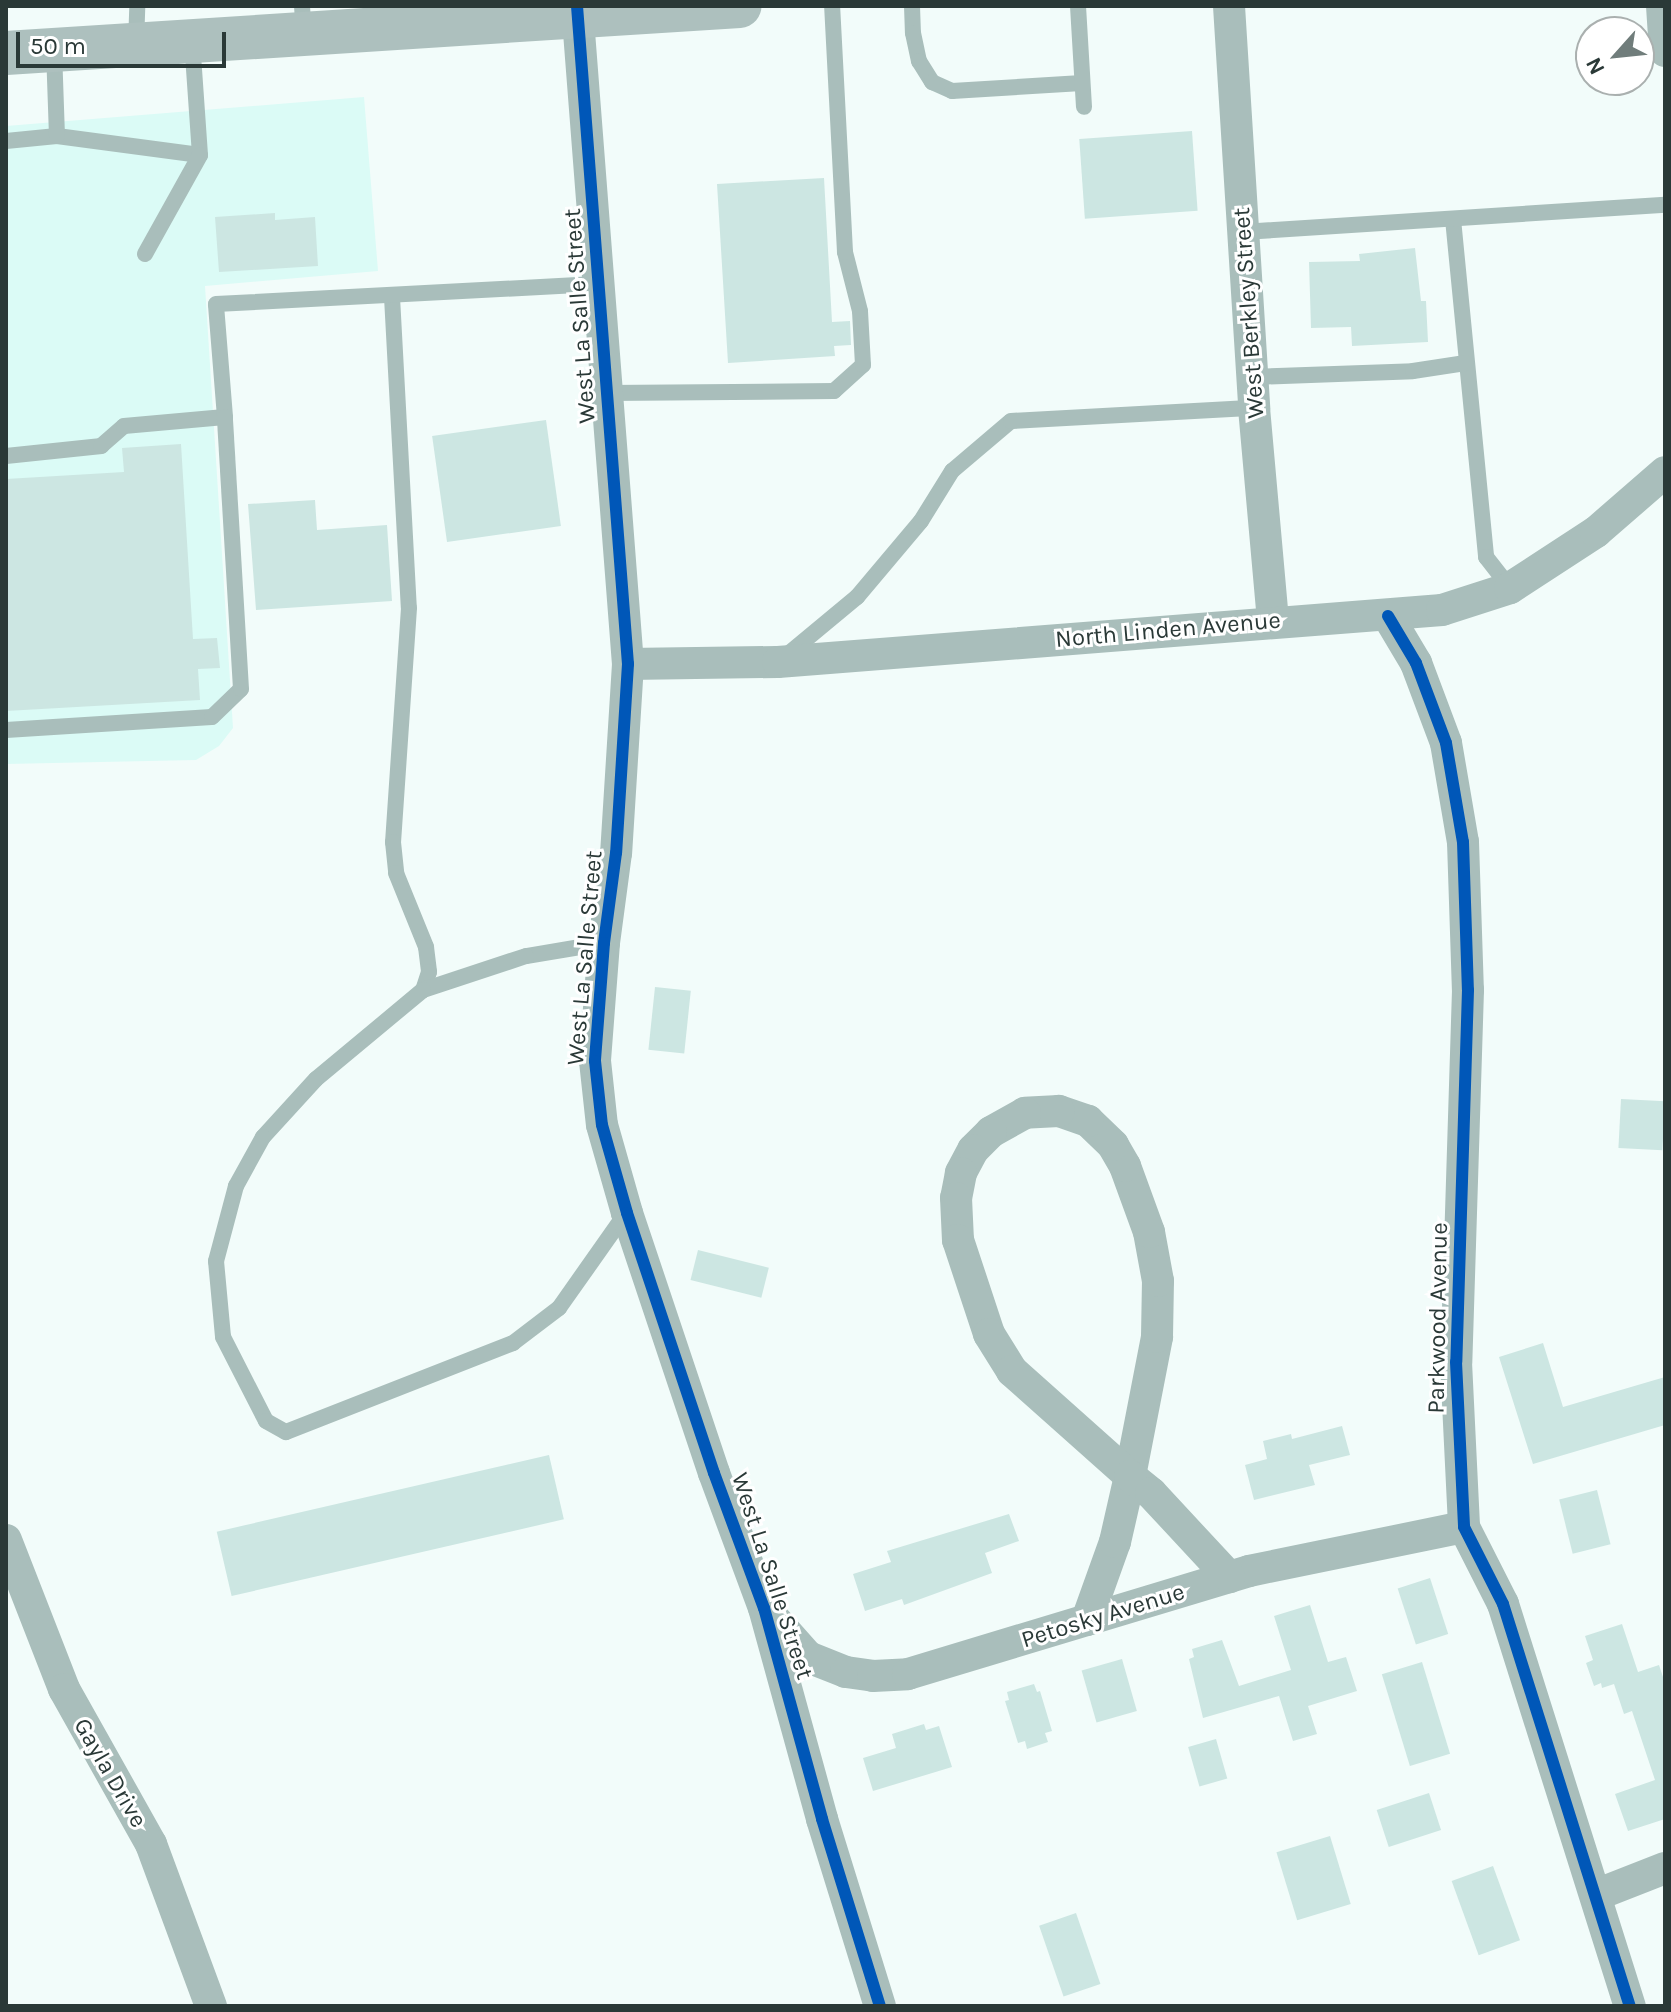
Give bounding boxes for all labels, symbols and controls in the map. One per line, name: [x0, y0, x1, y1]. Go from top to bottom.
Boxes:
scale bar: [20, 16, 230, 66]
north arrow: [1575, 16, 1655, 96]
text: 50 m: [30, 32, 86, 60]
text: N: [1580, 53, 1611, 79]
street label: West Berkley Street: [1227, 206, 1271, 420]
street label: West La Salle Street: [558, 207, 602, 425]
street label: North Linden Avenue: [1054, 606, 1282, 654]
street label: West La Salle Street: [561, 849, 609, 1067]
street label: Parkwood Avenue: [1422, 1222, 1454, 1414]
street label: West La Salle Street: [725, 1469, 819, 1683]
street label: Petosky Avenue: [1018, 1577, 1188, 1655]
street label: Gayla Drive: [67, 1713, 153, 1833]

